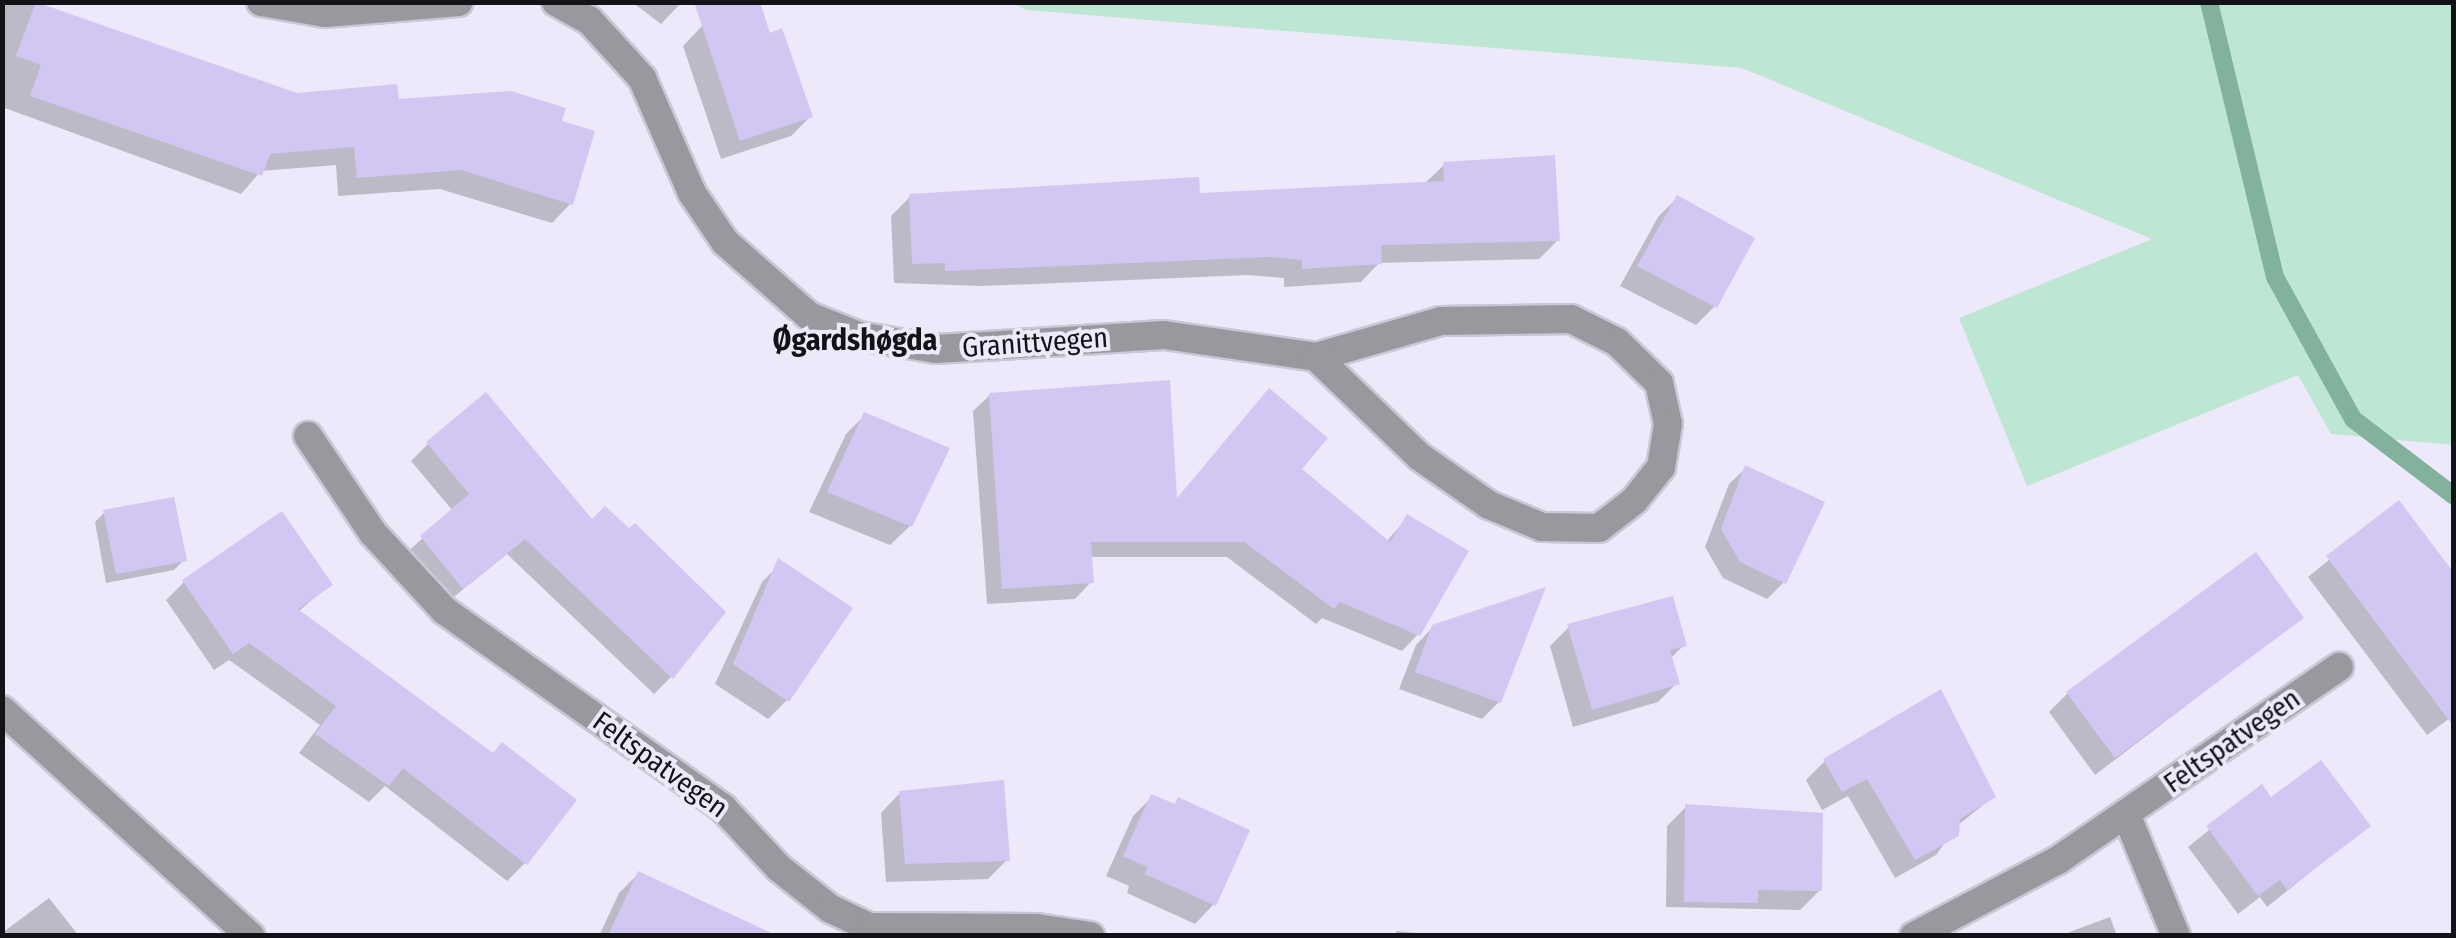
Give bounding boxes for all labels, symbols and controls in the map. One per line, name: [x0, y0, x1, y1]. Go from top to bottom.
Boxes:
street label: Granittvegen: [961, 321, 1109, 365]
district label: Øgardshøgda: [773, 322, 937, 358]
street label: Feltspatvegen: [2157, 682, 2307, 800]
street label: Feltspatvegen: [586, 705, 734, 825]

